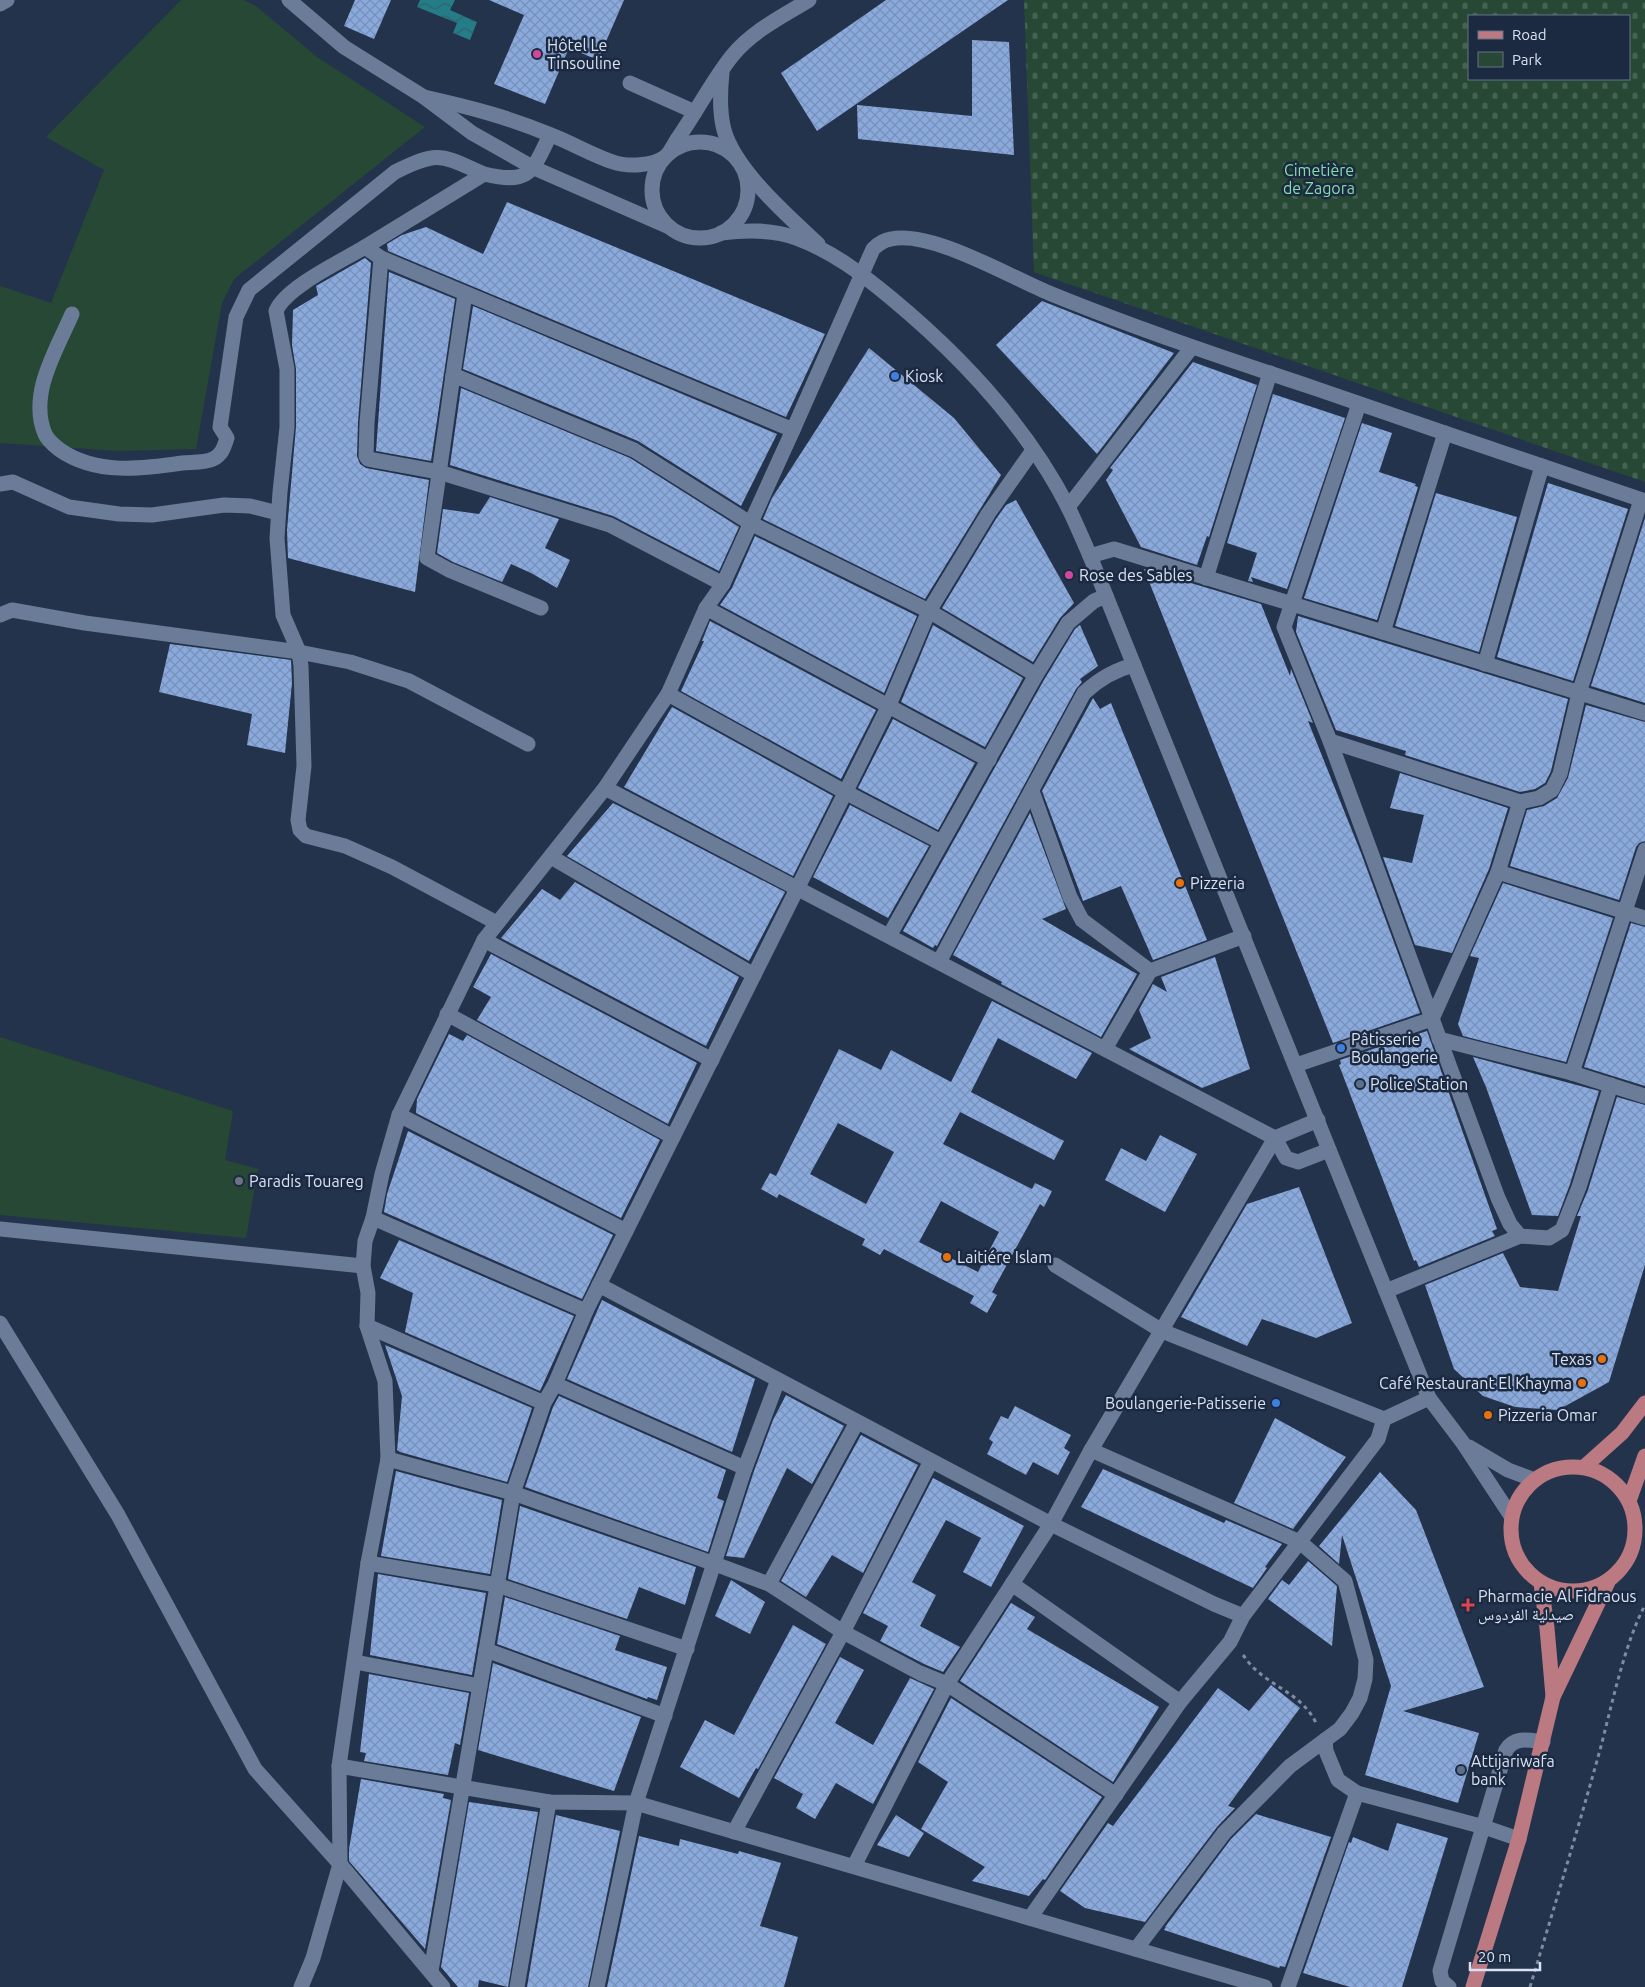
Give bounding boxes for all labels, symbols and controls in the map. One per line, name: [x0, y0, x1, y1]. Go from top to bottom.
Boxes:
legend: [1468, 15, 1630, 80]
text: Road: [1512, 26, 1547, 43]
place label: Hôtel Le Tinsouline: [547, 36, 621, 72]
marker: Hôtel Le Tinsouline: [531, 48, 543, 60]
text: Park: [1512, 51, 1542, 68]
park label: Cimetière de Zagora: [1283, 161, 1355, 197]
place label: Kiosk: [905, 367, 943, 385]
marker: Kiosk: [889, 370, 901, 382]
place label: Rose des Sables: [1079, 566, 1193, 584]
marker: Rose des Sables: [1063, 569, 1075, 581]
place label: Pizzeria: [1190, 874, 1245, 892]
marker: Pizzeria: [1174, 877, 1186, 889]
place label: Pâtisserie Boulangerie: [1351, 1030, 1438, 1066]
marker: Pâtisserie Boulangerie: [1335, 1042, 1347, 1054]
place label: Police Station: [1370, 1075, 1468, 1093]
marker: Police Station: [1354, 1078, 1366, 1090]
place label: Paradis Touareg: [249, 1172, 364, 1190]
marker: Paradis Touareg: [233, 1175, 245, 1187]
place label: Laitiére Islam: [957, 1248, 1052, 1266]
marker: Laitiére Islam: [941, 1251, 953, 1263]
place label: Texas: [1552, 1350, 1592, 1368]
marker: Texas: [1596, 1353, 1608, 1365]
place label: Café Restaurant El Khayma: [1379, 1374, 1572, 1392]
marker: Café Restaurant El Khayma: [1576, 1377, 1588, 1389]
place label: Boulangerie-Patisserie: [1105, 1394, 1266, 1412]
marker: Boulangerie-Patisserie: [1270, 1397, 1282, 1409]
place label: Pizzeria Omar: [1498, 1406, 1597, 1424]
marker: Pizzeria Omar: [1482, 1409, 1494, 1421]
place label: Pharmacie Al Fidraous صيدلية الفردوس: [1478, 1587, 1637, 1625]
marker: Pharmacie Al Fidraous صيدلية الفردوس: [1462, 1599, 1474, 1611]
place label: Attijariwafa bank: [1471, 1752, 1555, 1788]
marker: Attijariwafa bank: [1455, 1764, 1467, 1776]
scale bar: [1470, 1940, 1540, 1972]
text: 20 m: [1478, 1948, 1511, 1965]

